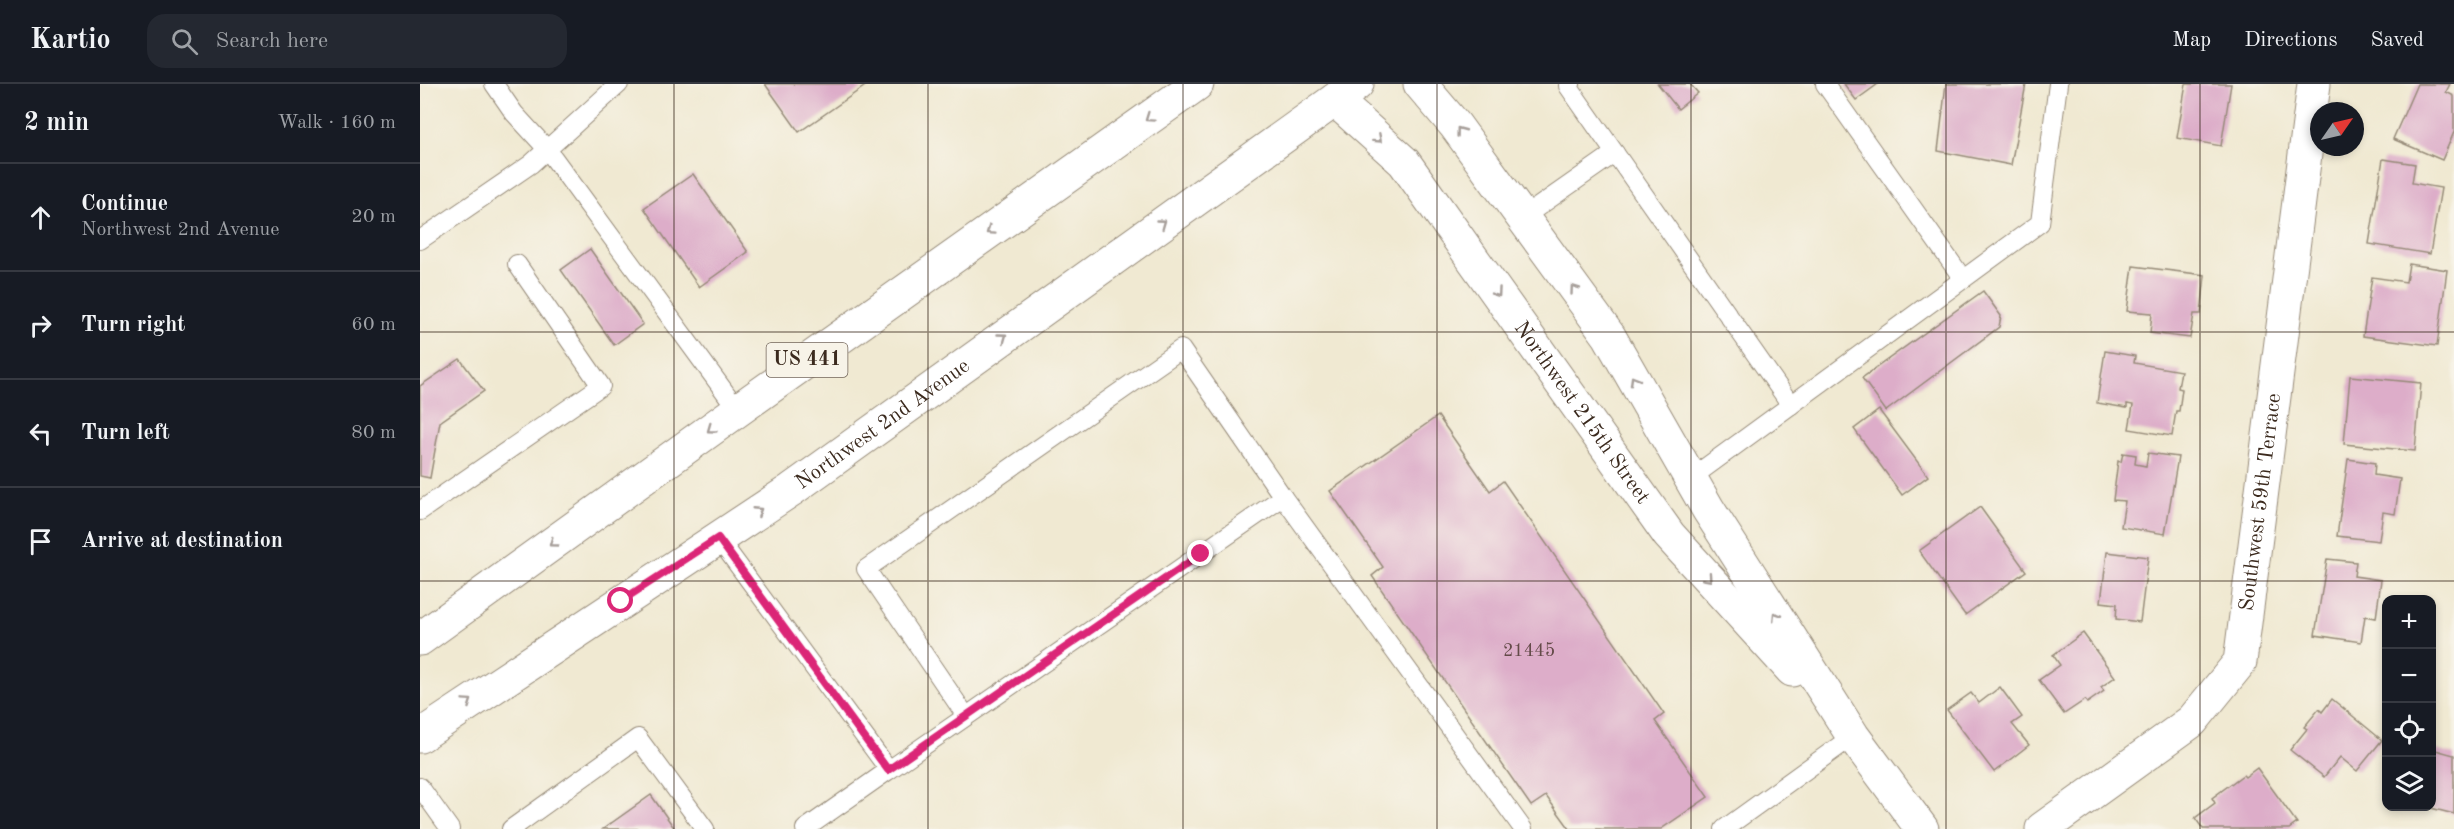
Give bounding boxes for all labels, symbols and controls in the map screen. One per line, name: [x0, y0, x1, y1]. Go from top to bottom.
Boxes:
search box: [147, 14, 567, 68]
icon: search: [168, 25, 201, 58]
text: Kartio: [30, 27, 111, 55]
text: Search here: [216, 30, 328, 52]
text: Map: [2172, 30, 2211, 51]
text: Directions: [2244, 30, 2338, 51]
text: Saved: [2371, 30, 2424, 51]
north arrow: [2310, 102, 2364, 156]
text: 2 min: [24, 110, 89, 136]
one-way arrow: [1145, 111, 1156, 122]
text: Walk · 160 m: [277, 113, 396, 133]
one-way arrow: [1456, 127, 1467, 138]
one-way arrow: [1371, 132, 1382, 143]
text: Continue: [81, 193, 168, 215]
icon: ahead: [24, 201, 57, 234]
text: 20 m: [351, 207, 396, 227]
one-way arrow: [1155, 219, 1166, 230]
text: Northwest 2nd Avenue: [81, 220, 279, 240]
one-way arrow: [986, 224, 997, 235]
one-way arrow: [1570, 285, 1581, 296]
one-way arrow: [1490, 286, 1501, 297]
icon: right: [24, 309, 57, 342]
text: Turn right: [81, 314, 185, 336]
text: 60 m: [351, 315, 396, 335]
street label: Northwest 215th Street: [1510, 317, 1654, 508]
one-way arrow: [996, 333, 1007, 344]
road number: US 441: [766, 343, 848, 377]
street label: Northwest 2nd Avenue: [792, 355, 974, 494]
one-way arrow: [1630, 375, 1641, 386]
street label: Southwest 59th Terrace: [2236, 392, 2285, 612]
icon: left: [24, 417, 57, 450]
text: Turn left: [81, 422, 170, 444]
one-way arrow: [707, 422, 718, 433]
text: 80 m: [351, 423, 396, 443]
one-way arrow: [752, 507, 762, 519]
icon: arrive: [24, 525, 57, 558]
text: Arrive at destination: [81, 530, 283, 552]
one-way arrow: [549, 536, 560, 547]
route end: [1187, 540, 1213, 566]
one-way arrow: [1701, 571, 1712, 582]
route start: [607, 587, 633, 613]
map controls: [2382, 595, 2436, 811]
button: +: [2382, 595, 2436, 649]
one-way arrow: [1772, 612, 1783, 623]
house number: 21445: [1503, 642, 1555, 660]
button: −: [2382, 649, 2436, 703]
one-way arrow: [462, 698, 472, 710]
button: locate: [2382, 703, 2436, 757]
button: layers: [2382, 757, 2436, 811]

